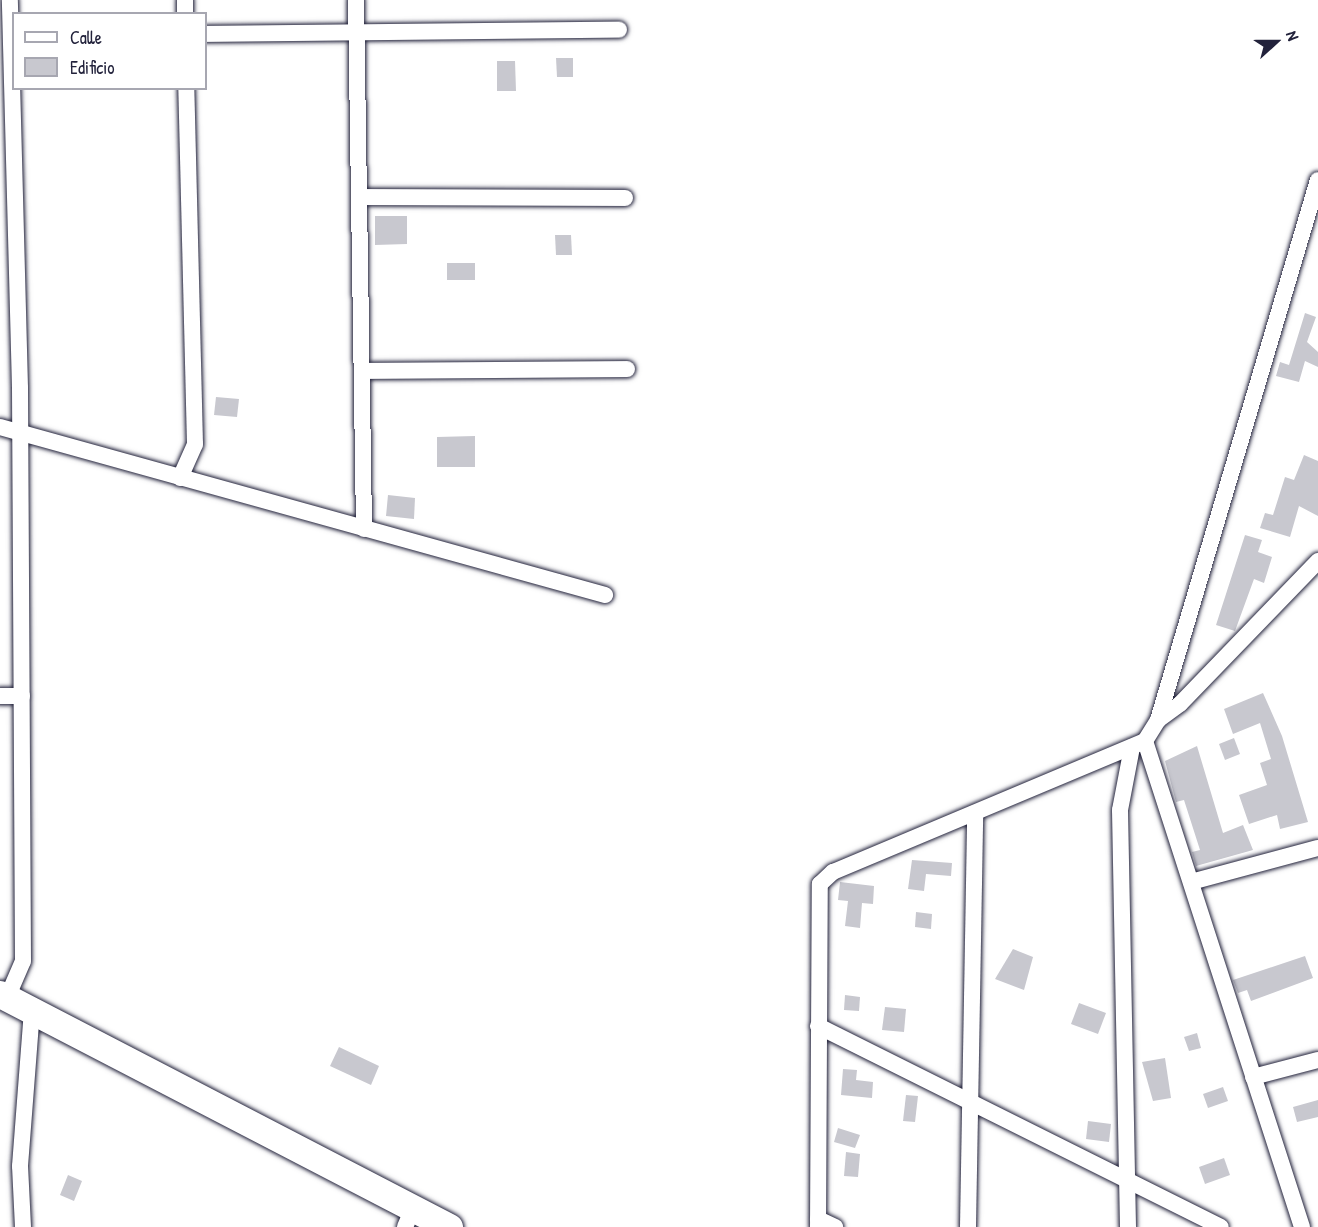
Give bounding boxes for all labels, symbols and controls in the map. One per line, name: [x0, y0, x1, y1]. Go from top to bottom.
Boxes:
legend: [12, 12, 207, 90]
north arrow: [1246, 12, 1306, 72]
text: Calle: [70, 25, 102, 50]
text: N: [1281, 28, 1305, 43]
text: Edificio: [70, 55, 114, 80]

